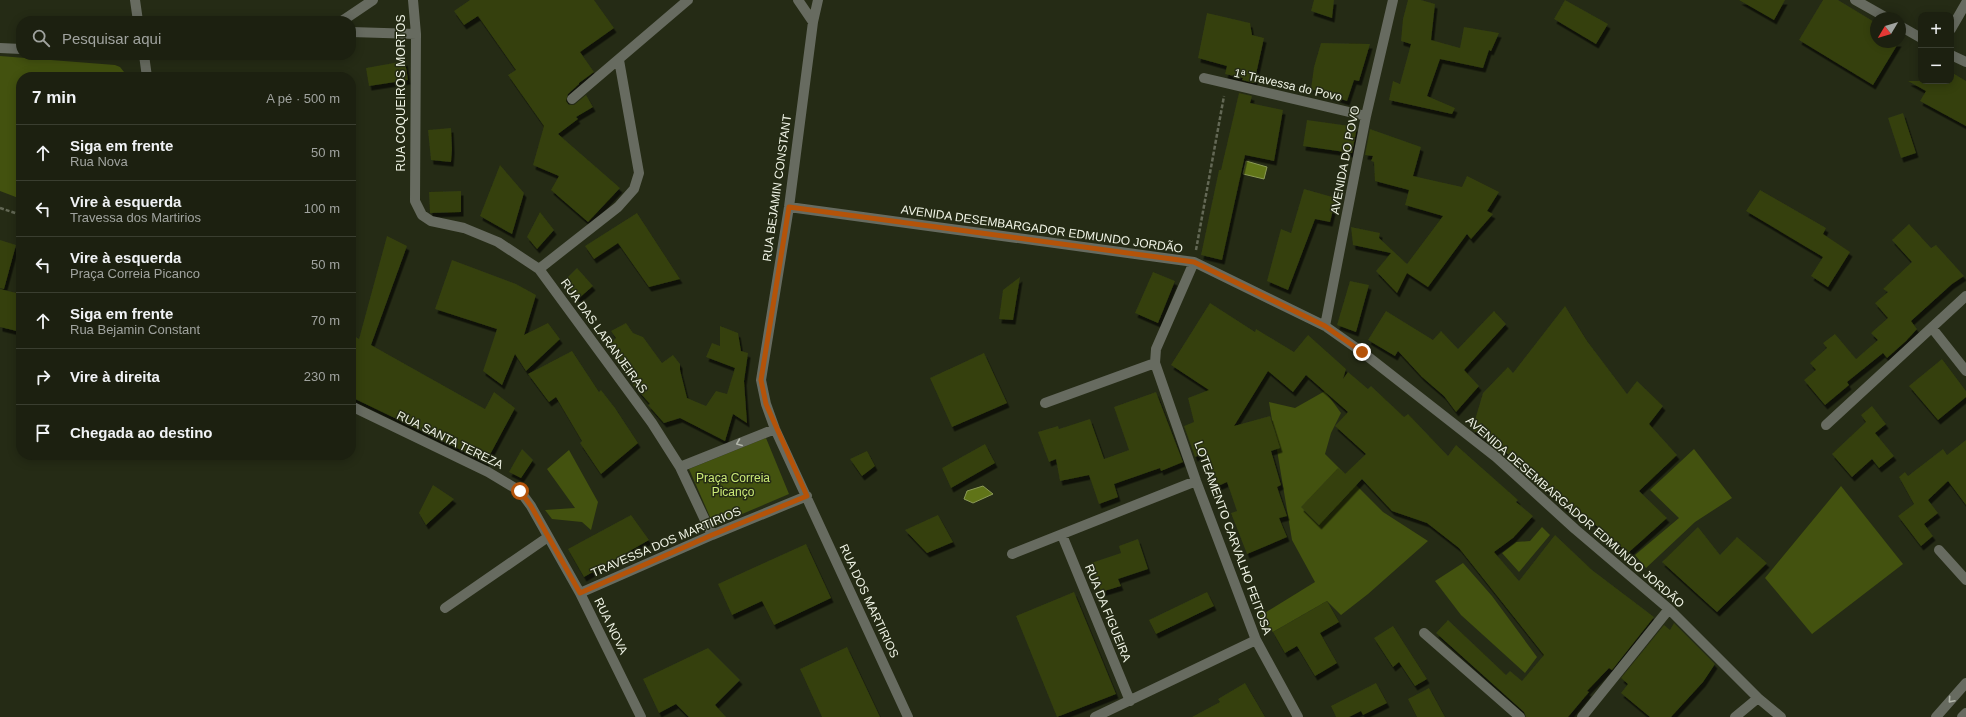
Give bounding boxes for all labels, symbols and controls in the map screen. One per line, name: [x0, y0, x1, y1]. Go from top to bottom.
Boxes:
north arrow: [1870, 12, 1906, 48]
map controls: [1918, 12, 1954, 84]
button: +: [1918, 12, 1954, 48]
street label: RUA COQUEIROS MORTOS: [394, 15, 408, 171]
search box: [16, 16, 356, 60]
icon: search: [30, 27, 52, 49]
text: Pesquisar aqui: [62, 30, 161, 47]
button: −: [1918, 48, 1954, 84]
street label: 1ª Travessa do Povo: [1233, 66, 1344, 104]
text: 7 min: [32, 88, 76, 107]
text: A pé · 500 m: [266, 91, 340, 106]
street label: AVENIDA DO POVO: [1328, 104, 1362, 216]
street label: RUA BEJAMIN CONSTANT: [760, 113, 794, 262]
text: Siga em frente: [70, 137, 173, 154]
icon: ahead: [32, 142, 54, 164]
text: 50 m: [311, 145, 340, 160]
text: Rua Nova: [70, 154, 128, 169]
text: Vire à esquerda: [70, 193, 181, 210]
icon: left: [32, 198, 54, 220]
text: 100 m: [304, 201, 340, 216]
street label: AVENIDA DESEMBARGADOR EDMUNDO JORDÃO: [900, 202, 1184, 256]
text: Travessa dos Martirios: [70, 210, 201, 225]
text: Vire à esquerda: [70, 249, 181, 266]
icon: left: [32, 254, 54, 276]
text: 50 m: [311, 257, 340, 272]
text: Praça Correia Picanco: [70, 266, 200, 281]
street label: RUA DAS LARANJEIRAS: [558, 276, 650, 396]
text: Siga em frente: [70, 305, 173, 322]
icon: ahead: [32, 310, 54, 332]
text: 70 m: [311, 313, 340, 328]
text: Rua Bejamin Constant: [70, 322, 200, 337]
route end: [1353, 343, 1371, 361]
icon: right: [32, 366, 54, 388]
text: Vire à direita: [70, 368, 160, 385]
text: 230 m: [304, 369, 340, 384]
street label: RUA SANTA TEREZA: [394, 408, 506, 472]
street label: AVENIDA DESEMBARGADOR EDMUNDO JORDÃO: [1463, 413, 1687, 611]
icon: arrive: [32, 422, 54, 444]
text: Chegada ao destino: [70, 424, 213, 441]
one-way arrow: [735, 439, 742, 447]
street label: LOTEAMENTO CARVALHO FEITOSA: [1191, 439, 1275, 637]
park label: Praça Correia Picanço: [696, 471, 770, 499]
route start: [511, 482, 529, 500]
street label: TRAVESSA DOS MARTIRIOS: [589, 504, 743, 580]
street label: RUA DOS MARTIRIOS: [836, 542, 902, 660]
street label: RUA DA FIGUEIRA: [1082, 562, 1134, 664]
street label: RUA NOVA: [591, 595, 631, 657]
one-way arrow: [1948, 695, 1956, 703]

